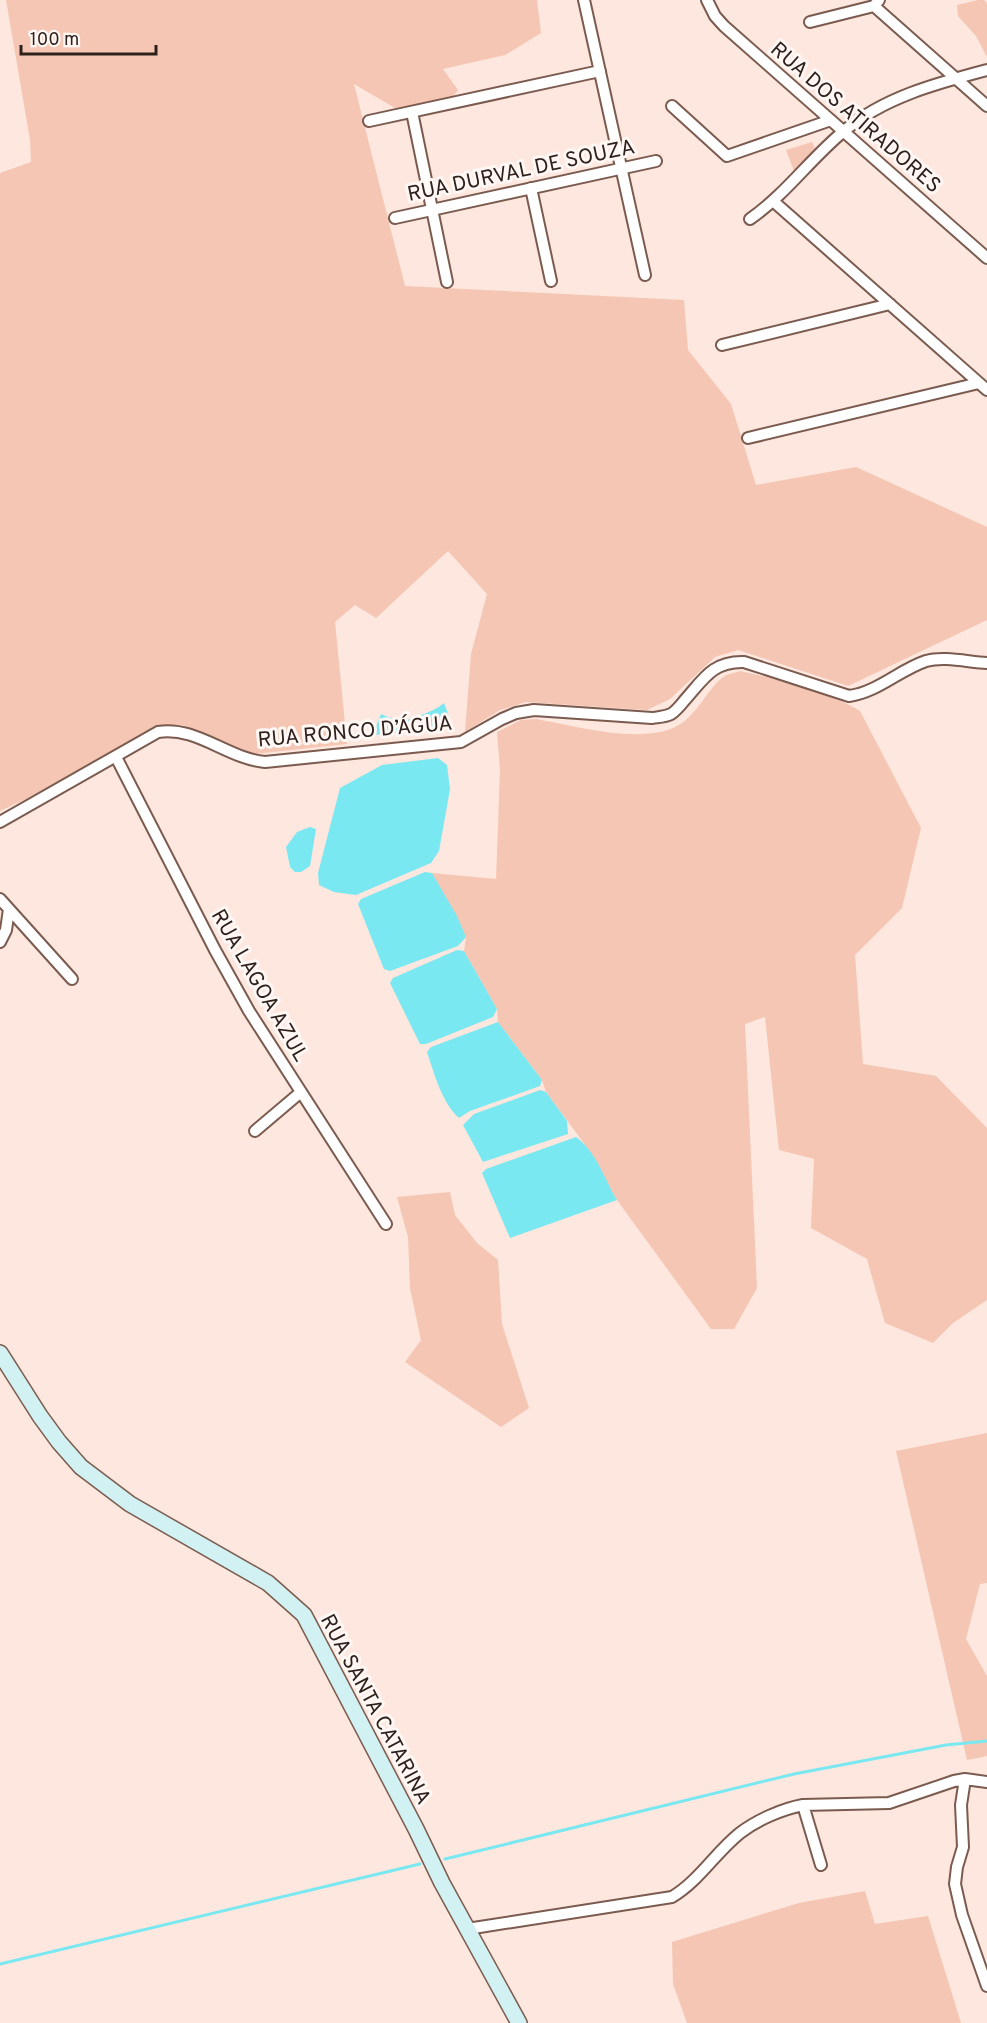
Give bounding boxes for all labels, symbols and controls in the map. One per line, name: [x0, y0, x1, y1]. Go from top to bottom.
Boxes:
scale bar: [21, 18, 156, 56]
text: 100 m: [30, 29, 79, 52]
street label: RUA DOS ATIRADORES: [764, 37, 946, 200]
street label: RUA DURVAL DE SOUZA: [405, 134, 638, 209]
street label: RUA RONCO D’ÁGUA: [256, 710, 454, 754]
street label: RUA LAGOA AZUL: [204, 905, 313, 1067]
street label: RUA SANTA CATARINA: [313, 1610, 436, 1810]

